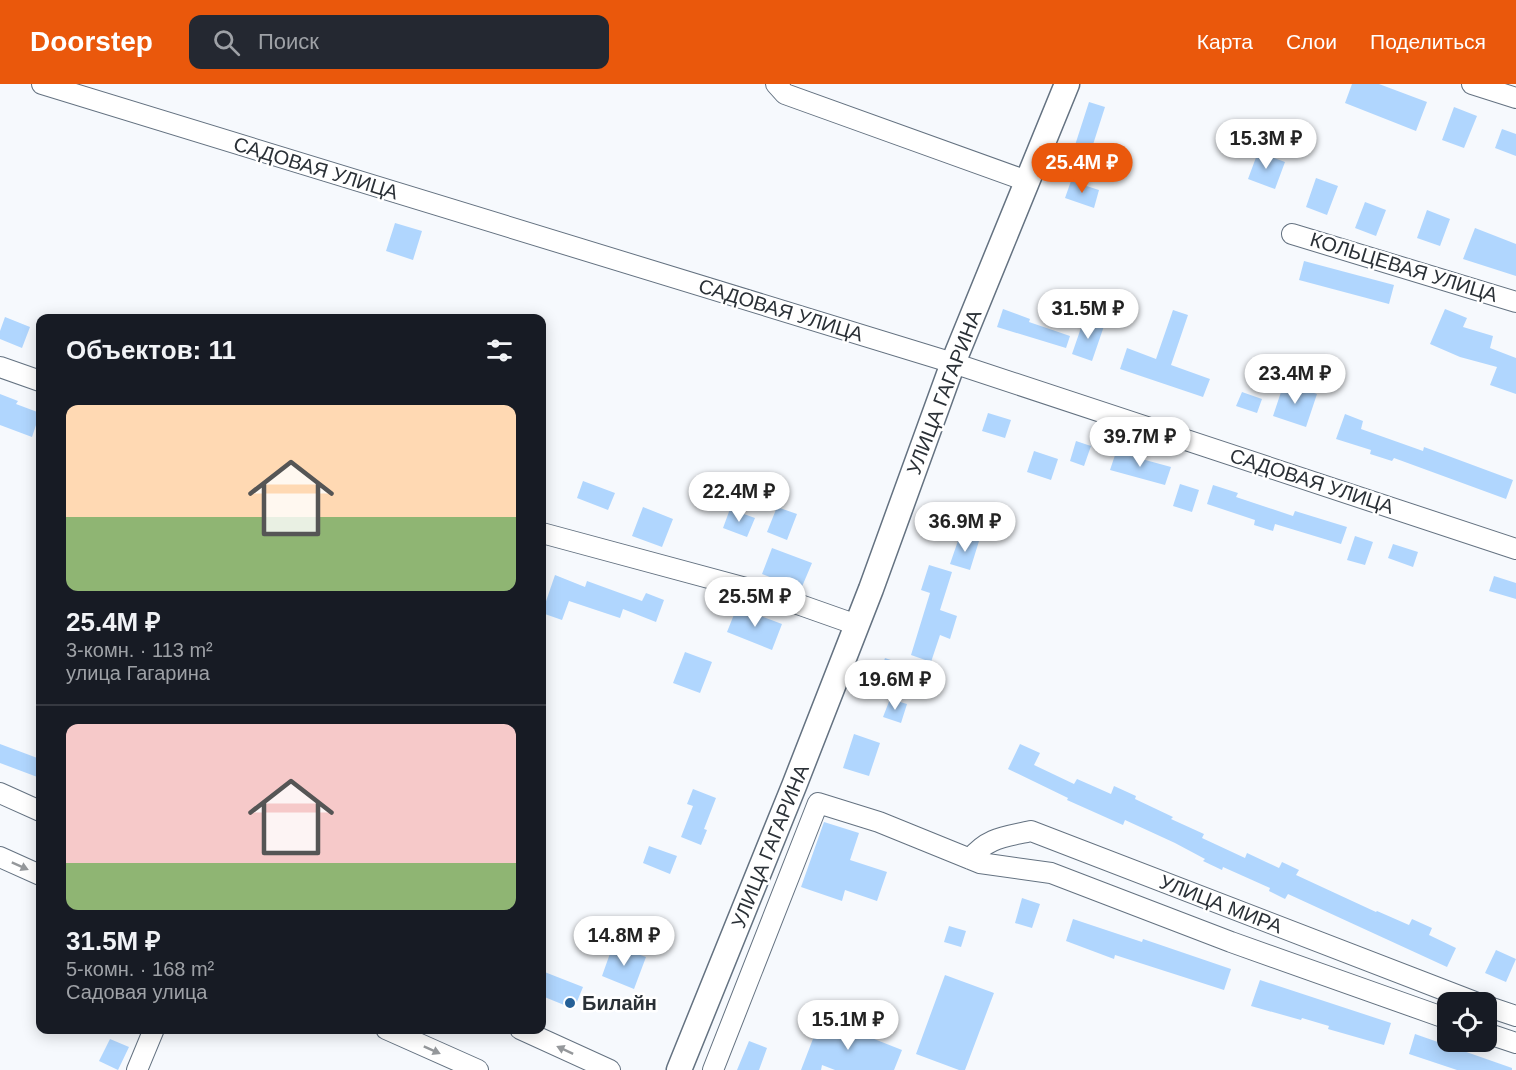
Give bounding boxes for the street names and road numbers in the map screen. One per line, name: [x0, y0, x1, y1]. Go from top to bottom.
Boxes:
street label: САДОВАЯ УЛИЦА: [231, 133, 402, 204]
street label: КОЛЬЦЕВАЯ УЛИЦА: [1308, 228, 1501, 306]
street label: САДОВАЯ УЛИЦА: [696, 275, 867, 346]
street label: УЛИЦА ГАГАРИНА: [902, 306, 986, 477]
street label: САДОВАЯ УЛИЦА: [1227, 444, 1397, 518]
street label: УЛИЦА ГАГАРИНА: [727, 760, 813, 931]
street label: УЛИЦА МИРА: [1157, 871, 1286, 938]

